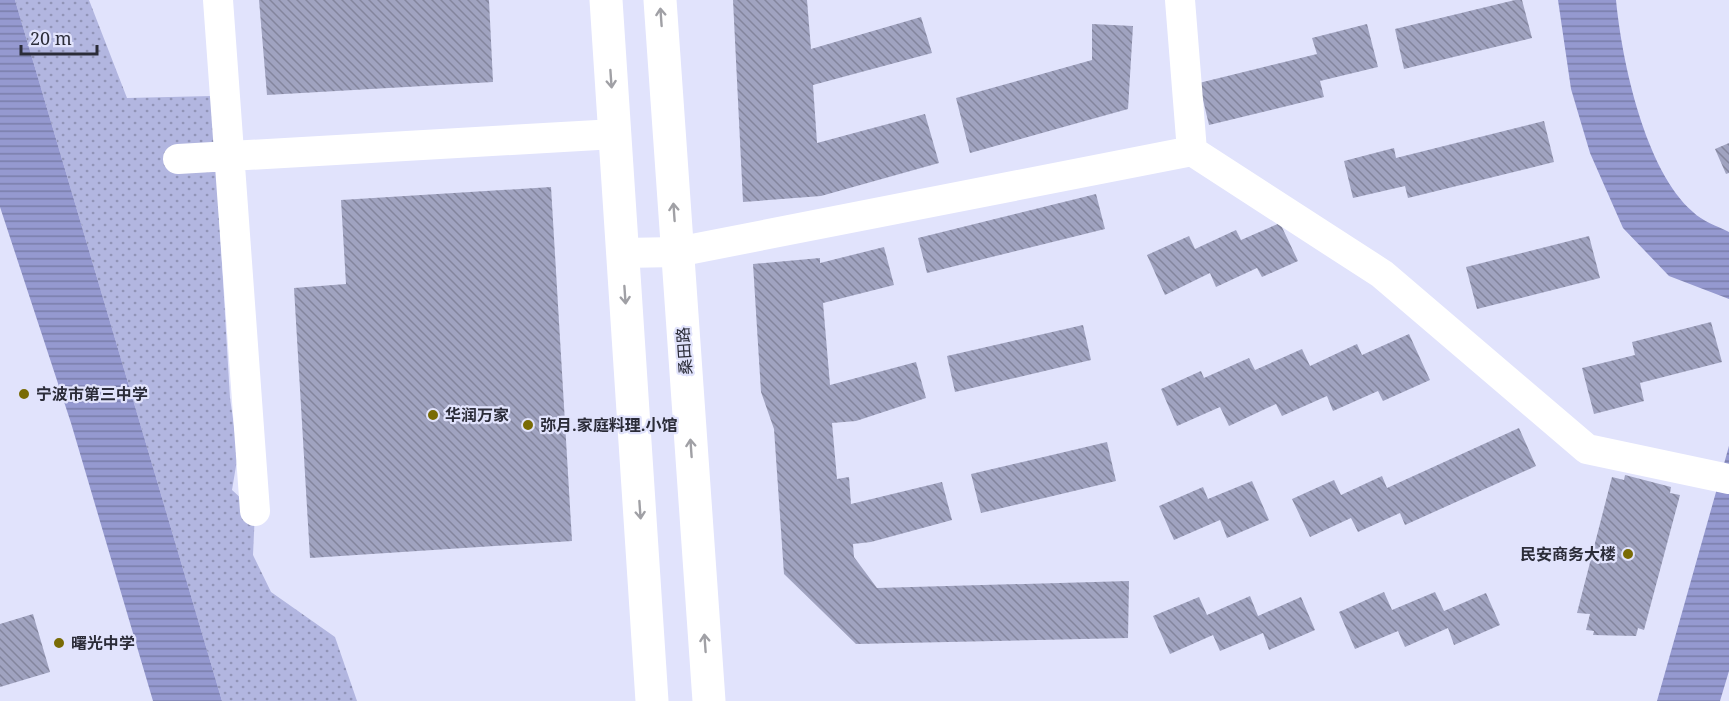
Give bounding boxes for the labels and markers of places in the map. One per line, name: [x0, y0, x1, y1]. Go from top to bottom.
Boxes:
place label: 宁波市第三中学: [36, 383, 148, 405]
marker: 宁波市第三中学: [17, 387, 31, 401]
place label: 华润万家: [445, 404, 509, 426]
marker: 华润万家: [426, 408, 440, 422]
place label: 弥月.家庭料理.小馆: [540, 414, 677, 436]
marker: 弥月.家庭料理.小馆: [521, 418, 535, 432]
place label: 民安商务大楼: [1520, 543, 1616, 565]
marker: 民安商务大楼: [1621, 547, 1635, 561]
place label: 曙光中学: [71, 632, 135, 654]
marker: 曙光中学: [52, 636, 66, 650]

